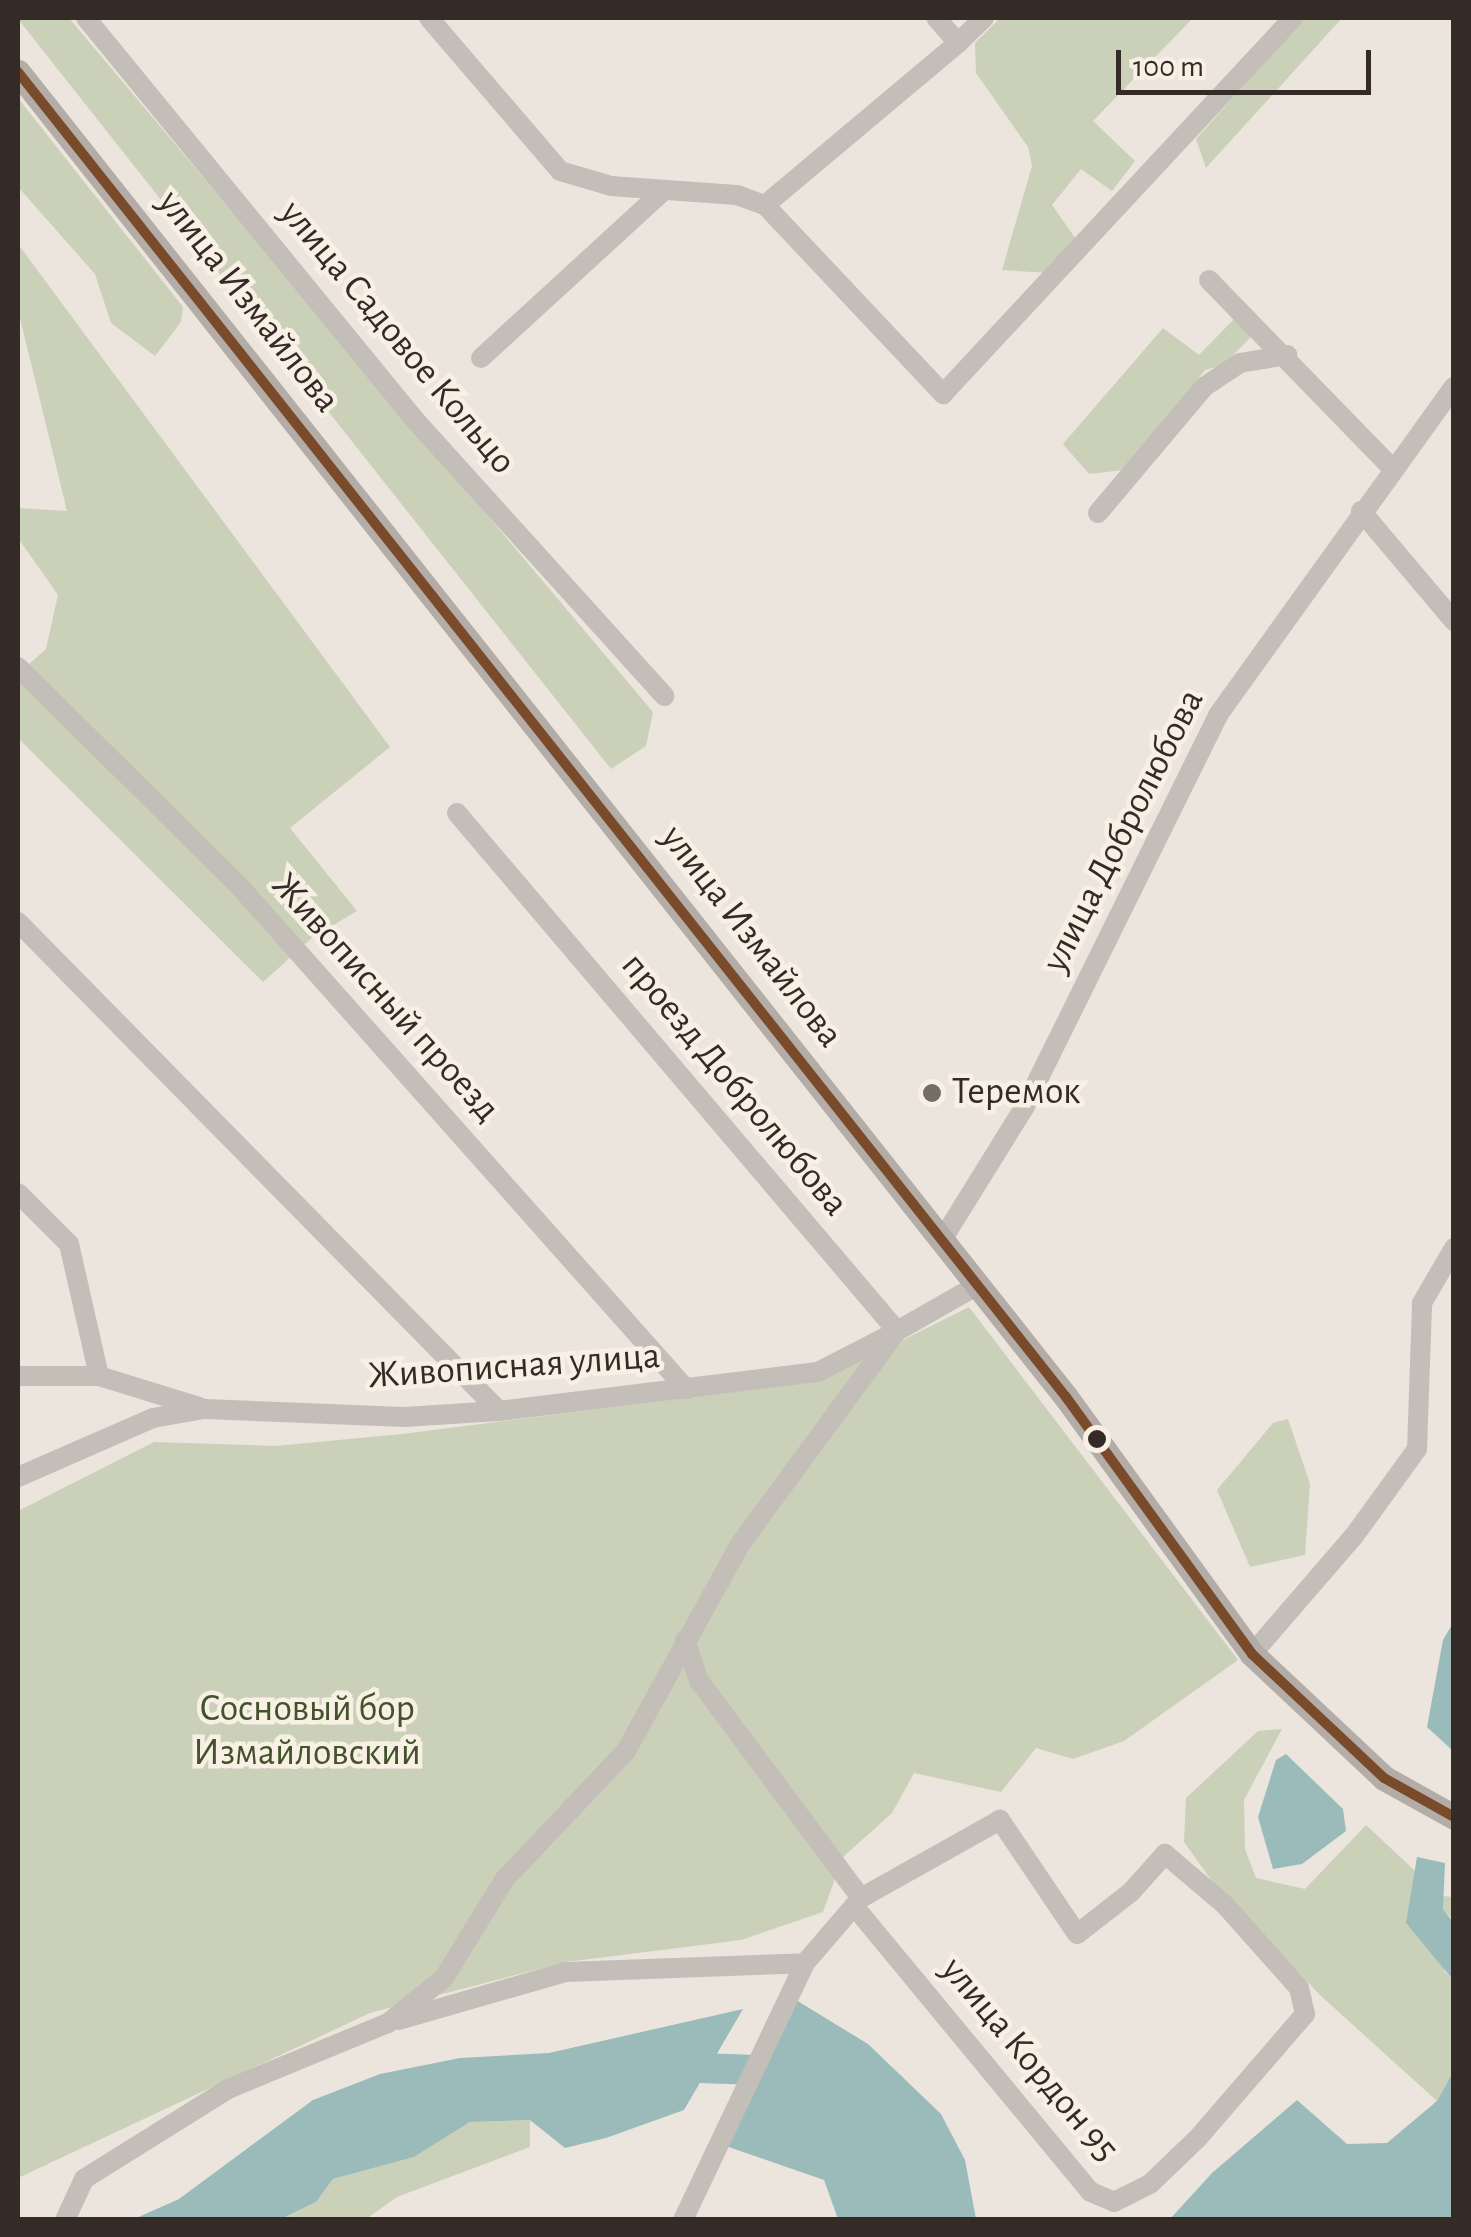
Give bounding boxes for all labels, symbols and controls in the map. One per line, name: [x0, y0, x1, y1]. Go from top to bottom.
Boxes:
scale bar: [1121, 30, 1376, 92]
text: 100 m: [1133, 52, 1204, 82]
street label: улица Измайлова: [147, 182, 349, 422]
street label: улица Садовое Кольцо: [269, 192, 525, 484]
street label: улица Добролюбова: [1033, 682, 1215, 980]
street label: улица Измайлова: [650, 817, 852, 1057]
street label: Живописный проезд: [261, 864, 509, 1132]
street label: проезд Добролюбова: [611, 944, 857, 1226]
place label: Теремок: [952, 1070, 1080, 1116]
marker: Теремок: [921, 1082, 943, 1104]
street label: Живописная улица: [366, 1334, 662, 1400]
unlabelled marker: [1087, 1429, 1107, 1449]
park label: Сосновый бор Измайловский: [193, 1687, 421, 1776]
street label: улица Кордон 95: [930, 1949, 1128, 2171]

